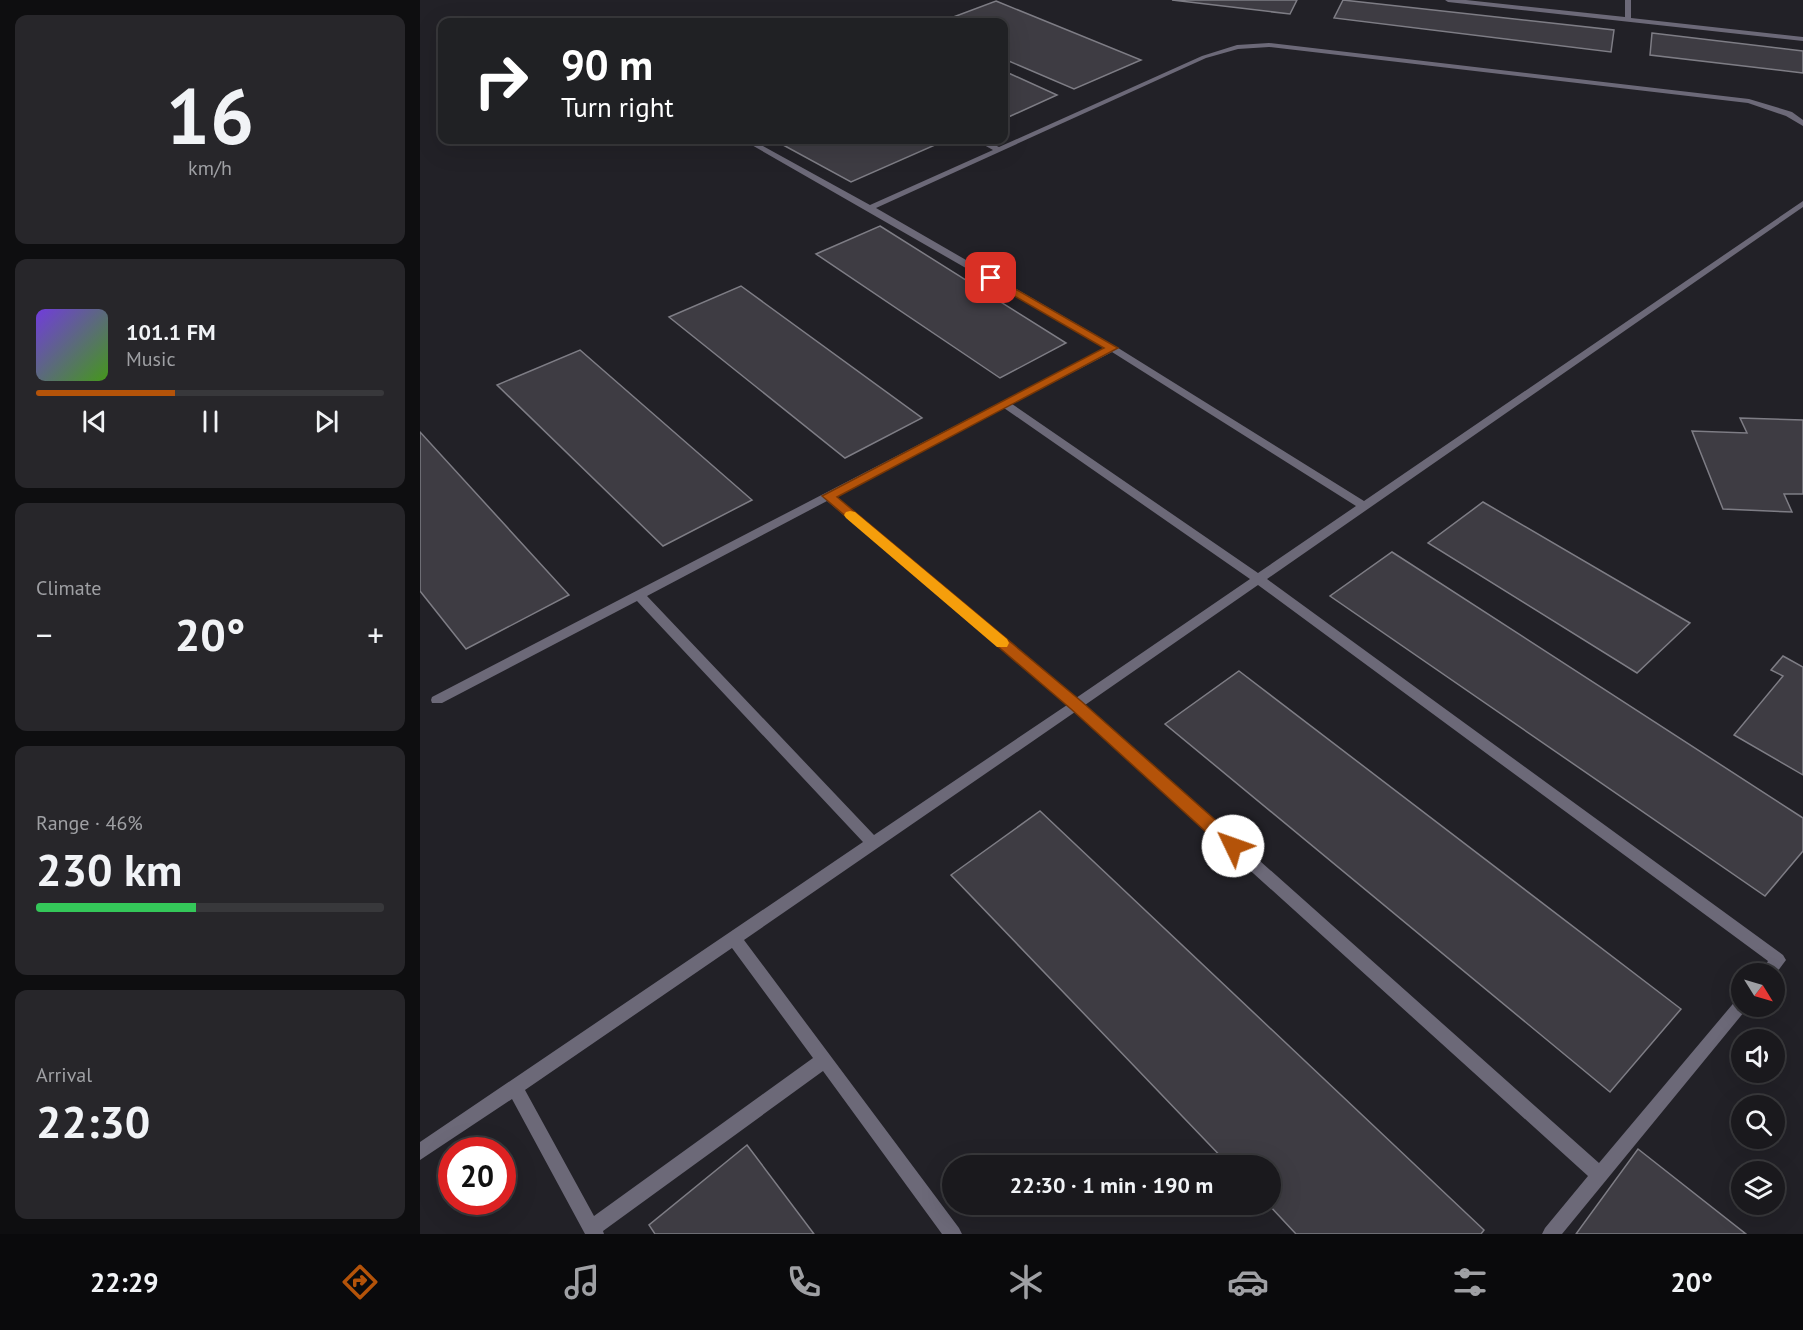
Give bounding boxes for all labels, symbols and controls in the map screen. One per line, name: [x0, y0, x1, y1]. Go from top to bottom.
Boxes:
text: 90 m: [561, 37, 653, 92]
icon: right: [462, 42, 540, 120]
text: 16: [166, 65, 254, 166]
text: Turn right: [561, 90, 674, 124]
text: km/h: [188, 155, 232, 181]
pin: [965, 252, 1016, 303]
icon: arrive: [974, 261, 1007, 294]
text: 101.1 FM: [126, 318, 216, 346]
text: Music: [126, 346, 175, 372]
icon: previous: [78, 405, 111, 438]
icon: pause: [194, 405, 227, 438]
icon: next: [310, 405, 343, 438]
text: Climate: [36, 575, 102, 601]
text: 20°: [175, 605, 245, 663]
text: −: [36, 613, 53, 656]
text: +: [367, 613, 384, 656]
text: Range · 46%: [36, 810, 143, 836]
position arrow: [1201, 814, 1265, 878]
text: 230 km: [36, 840, 182, 898]
north arrow: [1731, 963, 1785, 1017]
map controls: [1731, 963, 1785, 1215]
button: sound: [1731, 1029, 1785, 1083]
text: Arrival: [36, 1062, 92, 1088]
text: 22:30: [36, 1092, 150, 1150]
button: search: [1731, 1095, 1785, 1149]
speed limit sign: 20: [438, 1137, 516, 1215]
button: layers: [1731, 1161, 1785, 1215]
text: 22:30 · 1 min · 190 m: [1010, 1171, 1213, 1199]
icon: directions: [339, 1261, 381, 1303]
icon: music: [561, 1261, 603, 1303]
icon: phone: [783, 1261, 825, 1303]
icon: climate: [1005, 1261, 1047, 1303]
icon: car: [1227, 1261, 1269, 1303]
icon: filters: [1449, 1261, 1491, 1303]
text: 22:29: [90, 1265, 159, 1299]
text: 20°: [1671, 1265, 1713, 1299]

